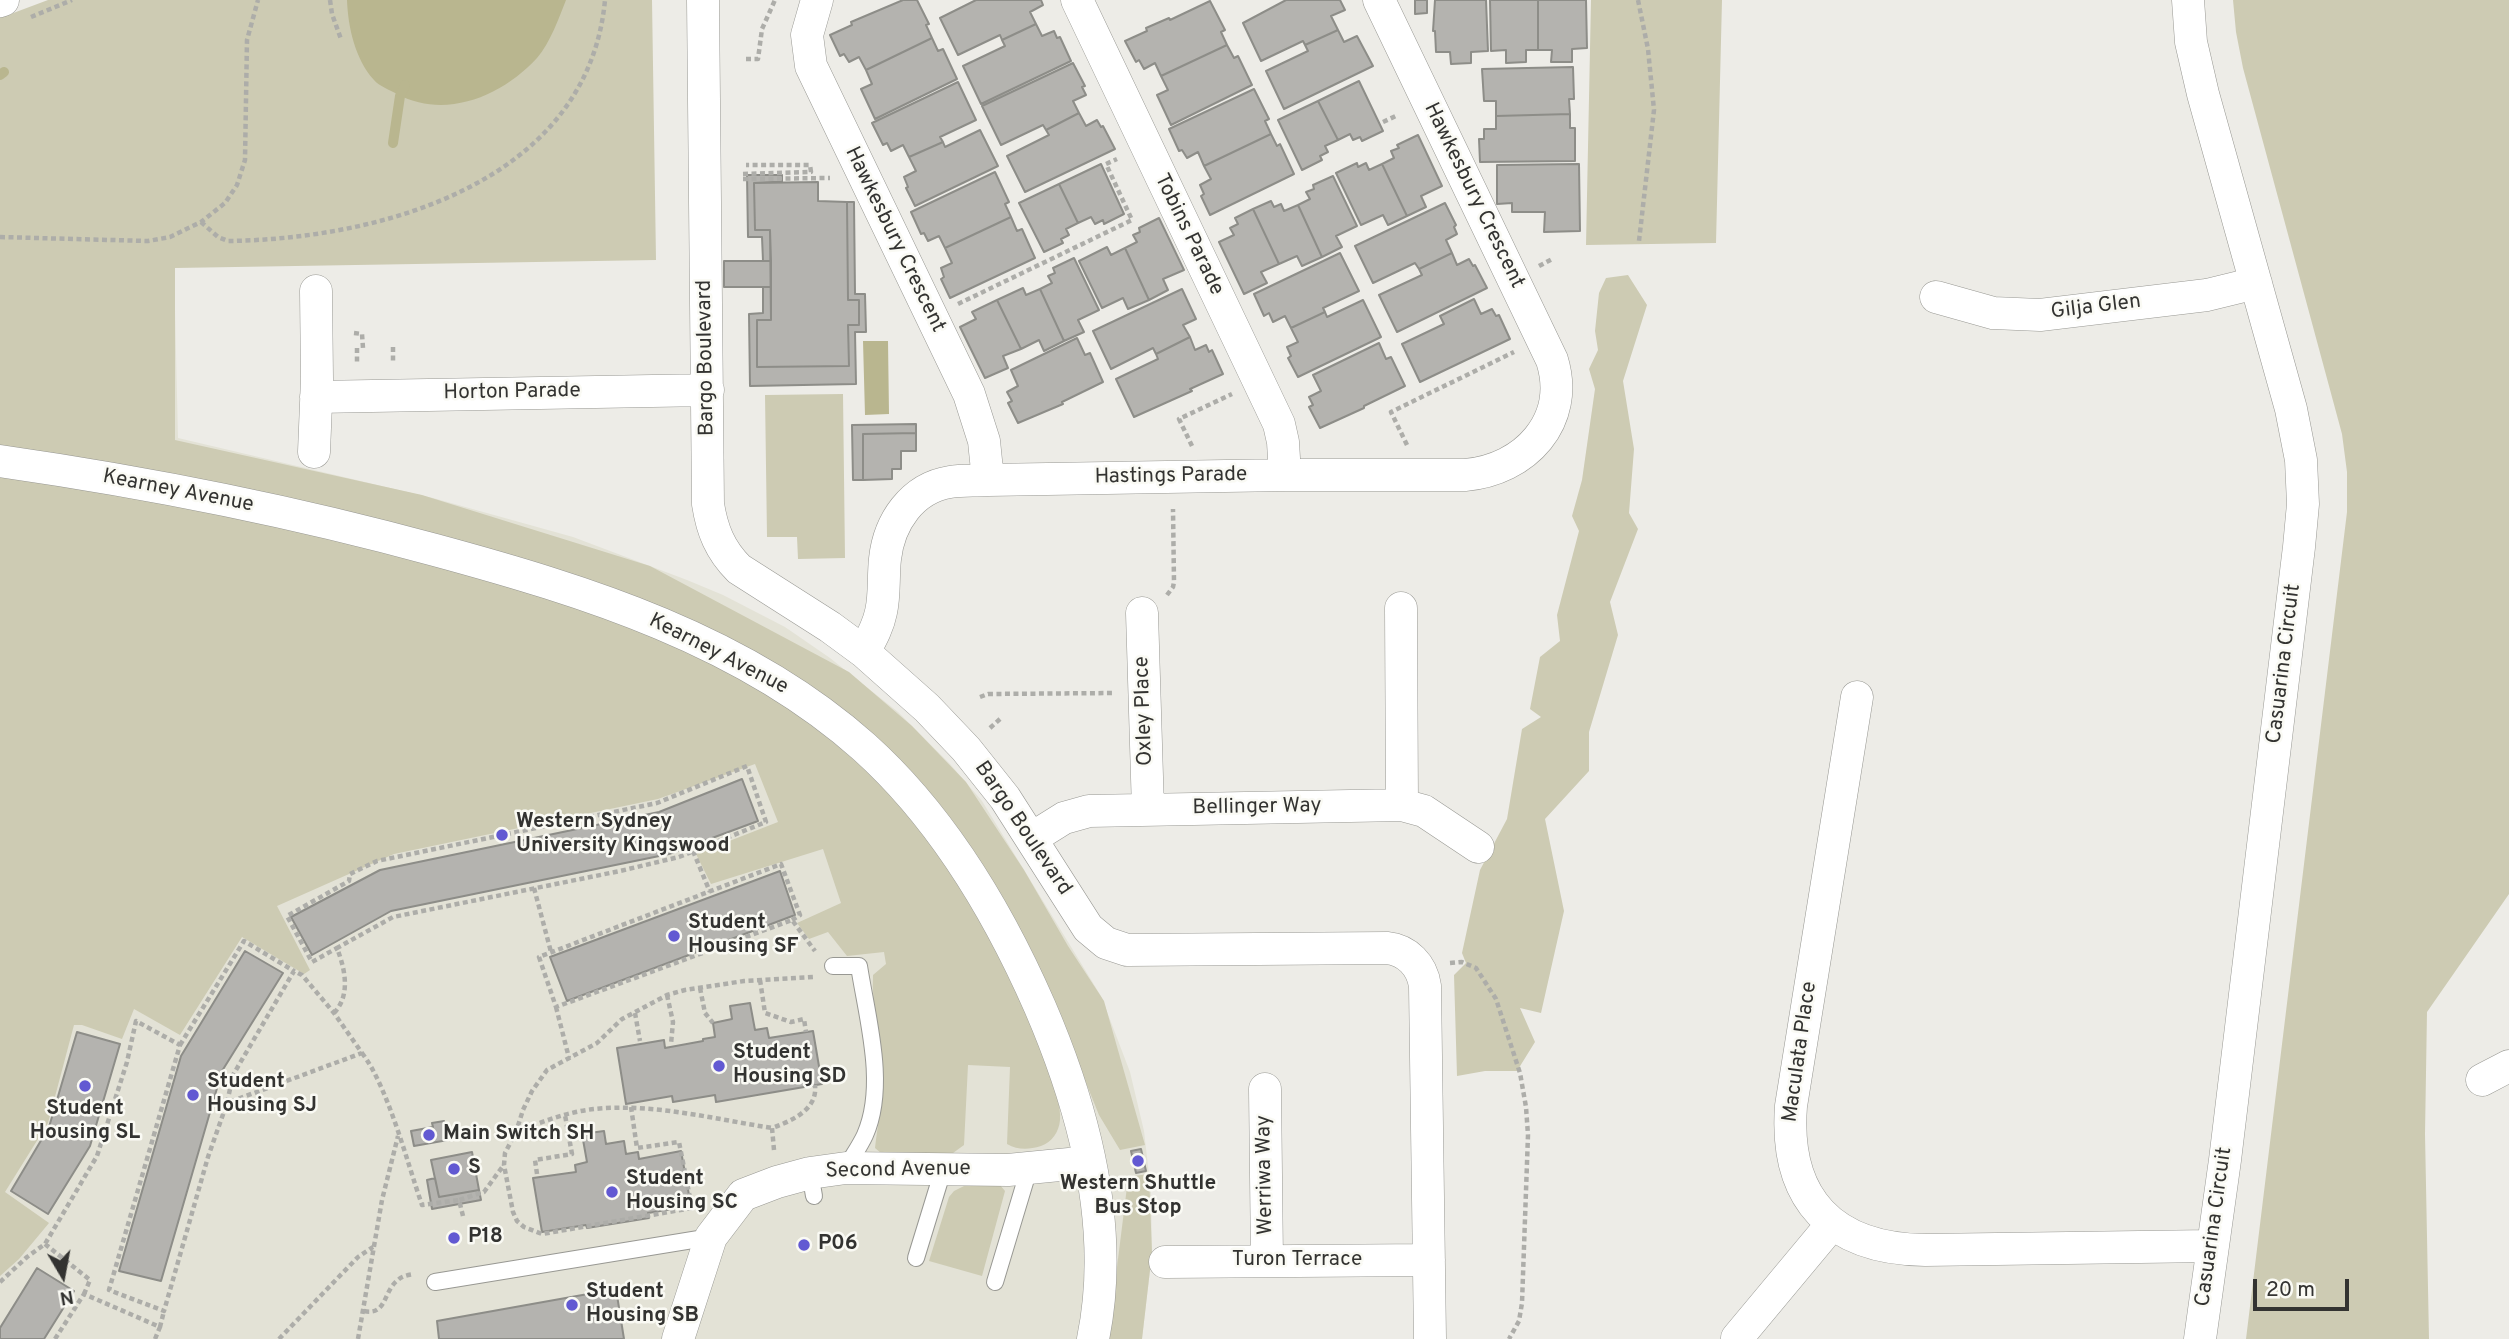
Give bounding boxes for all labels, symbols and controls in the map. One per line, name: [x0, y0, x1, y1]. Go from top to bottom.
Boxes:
street label: Hawkesbury Crescent: [1417, 99, 1529, 293]
street label: Hawkesbury Crescent: [838, 143, 950, 337]
street label: Tobins Parade: [1148, 170, 1228, 300]
street label: Bargo Boulevard: [693, 280, 721, 436]
street label: Gilja Glen: [2050, 290, 2142, 326]
street label: Horton Parade: [443, 379, 581, 407]
street label: Hastings Parade: [1094, 463, 1248, 491]
street label: Kearney Avenue: [100, 465, 256, 519]
street label: Casuarina Circuit: [2263, 583, 2307, 745]
street label: Kearney Avenue: [644, 609, 792, 701]
street label: Oxley Place: [1130, 656, 1160, 766]
street label: Bargo Boulevard: [968, 757, 1076, 901]
street label: Bellinger Way: [1192, 794, 1322, 822]
place label: Western Sydney University Kingswood: [516, 810, 730, 860]
marker: Western Sydney University Kingswood: [494, 827, 510, 843]
place label: Student Housing SF: [688, 911, 799, 961]
marker: Student Housing SF: [666, 928, 682, 944]
street label: Maculata Place: [1779, 980, 1823, 1124]
place label: Student Housing SD: [733, 1041, 846, 1091]
marker: Student Housing SD: [711, 1058, 727, 1074]
place label: Student Housing SJ: [207, 1070, 317, 1120]
marker: Student Housing SL: [77, 1078, 93, 1094]
marker: Student Housing SJ: [185, 1087, 201, 1103]
place label: Student Housing SL: [30, 1097, 140, 1147]
street label: Werriwa Way: [1252, 1115, 1280, 1235]
place label: Main Switch SH: [443, 1122, 594, 1148]
marker: Main Switch SH: [421, 1127, 437, 1143]
street label: Casuarina Circuit: [2191, 1146, 2239, 1308]
marker: Western Shuttle Bus Stop: [1130, 1153, 1146, 1169]
place label: S: [468, 1156, 481, 1182]
street label: Second Avenue: [825, 1157, 971, 1185]
marker: S: [446, 1161, 462, 1177]
place label: Student Housing SC: [626, 1167, 738, 1217]
place label: Western Shuttle Bus Stop: [1060, 1172, 1216, 1222]
marker: Student Housing SC: [604, 1184, 620, 1200]
place label: P18: [468, 1225, 503, 1251]
marker: P18: [446, 1230, 462, 1246]
place label: P06: [818, 1232, 858, 1258]
marker: P06: [796, 1237, 812, 1253]
north arrow: [28, 1241, 98, 1311]
street label: Turon Terrace: [1232, 1248, 1362, 1274]
scale bar: [2257, 1266, 2353, 1310]
text: 20 m: [2266, 1277, 2315, 1304]
place label: Student Housing SB: [586, 1280, 699, 1330]
text: N: [58, 1284, 75, 1310]
marker: Student Housing SB: [564, 1297, 580, 1313]

